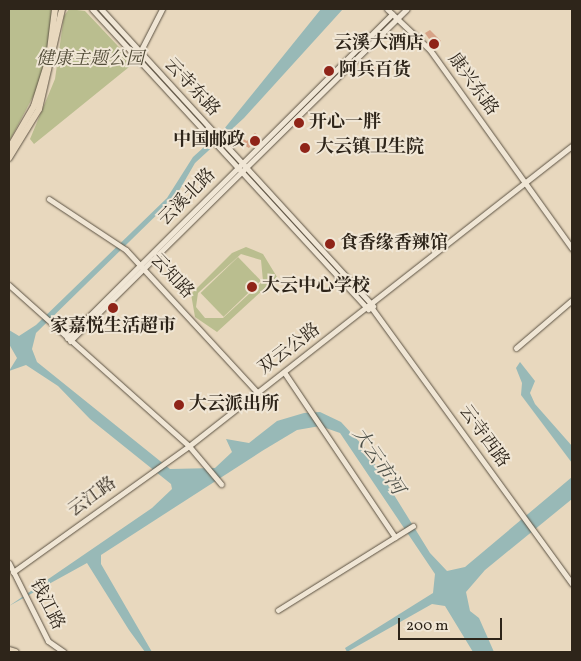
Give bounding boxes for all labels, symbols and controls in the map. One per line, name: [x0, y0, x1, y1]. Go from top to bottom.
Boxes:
place label: 云溪大酒店: [334, 33, 424, 55]
marker: 云溪大酒店: [428, 38, 440, 50]
park label: 健康主题公园: [36, 49, 144, 71]
street label: 康兴东路: [442, 50, 502, 120]
street label: 云寺东路: [159, 54, 223, 122]
place label: 阿兵百货: [339, 60, 411, 82]
marker: 阿兵百货: [323, 65, 335, 77]
place label: 开心一胖: [309, 112, 381, 134]
marker: 开心一胖: [293, 117, 305, 129]
place label: 中国邮政: [173, 130, 245, 152]
marker: 中国邮政: [249, 135, 261, 147]
place label: 大云镇卫生院: [316, 137, 424, 159]
marker: 大云镇卫生院: [298, 141, 312, 155]
street label: 云溪北路: [155, 165, 221, 231]
place label: 食香缘香辣馆: [340, 233, 448, 255]
marker: 食香缘香辣馆: [324, 238, 336, 250]
street label: 云知路: [145, 250, 197, 304]
place label: 大云中心学校: [262, 276, 370, 298]
marker: 大云中心学校: [246, 281, 258, 293]
marker: 家嘉悦生活超市: [107, 302, 119, 314]
place label: 家嘉悦生活超市: [50, 316, 176, 338]
street label: 双云公路: [255, 320, 325, 380]
place label: 大云派出所: [189, 394, 279, 416]
marker: 大云派出所: [173, 399, 185, 411]
street label: 云寺西路: [453, 402, 513, 472]
water label: 大云市河: [346, 424, 408, 500]
street label: 云江路: [65, 473, 121, 523]
street label: 钱江路: [24, 576, 68, 634]
scale bar: [401, 608, 505, 640]
text: 200 m: [406, 616, 449, 637]

